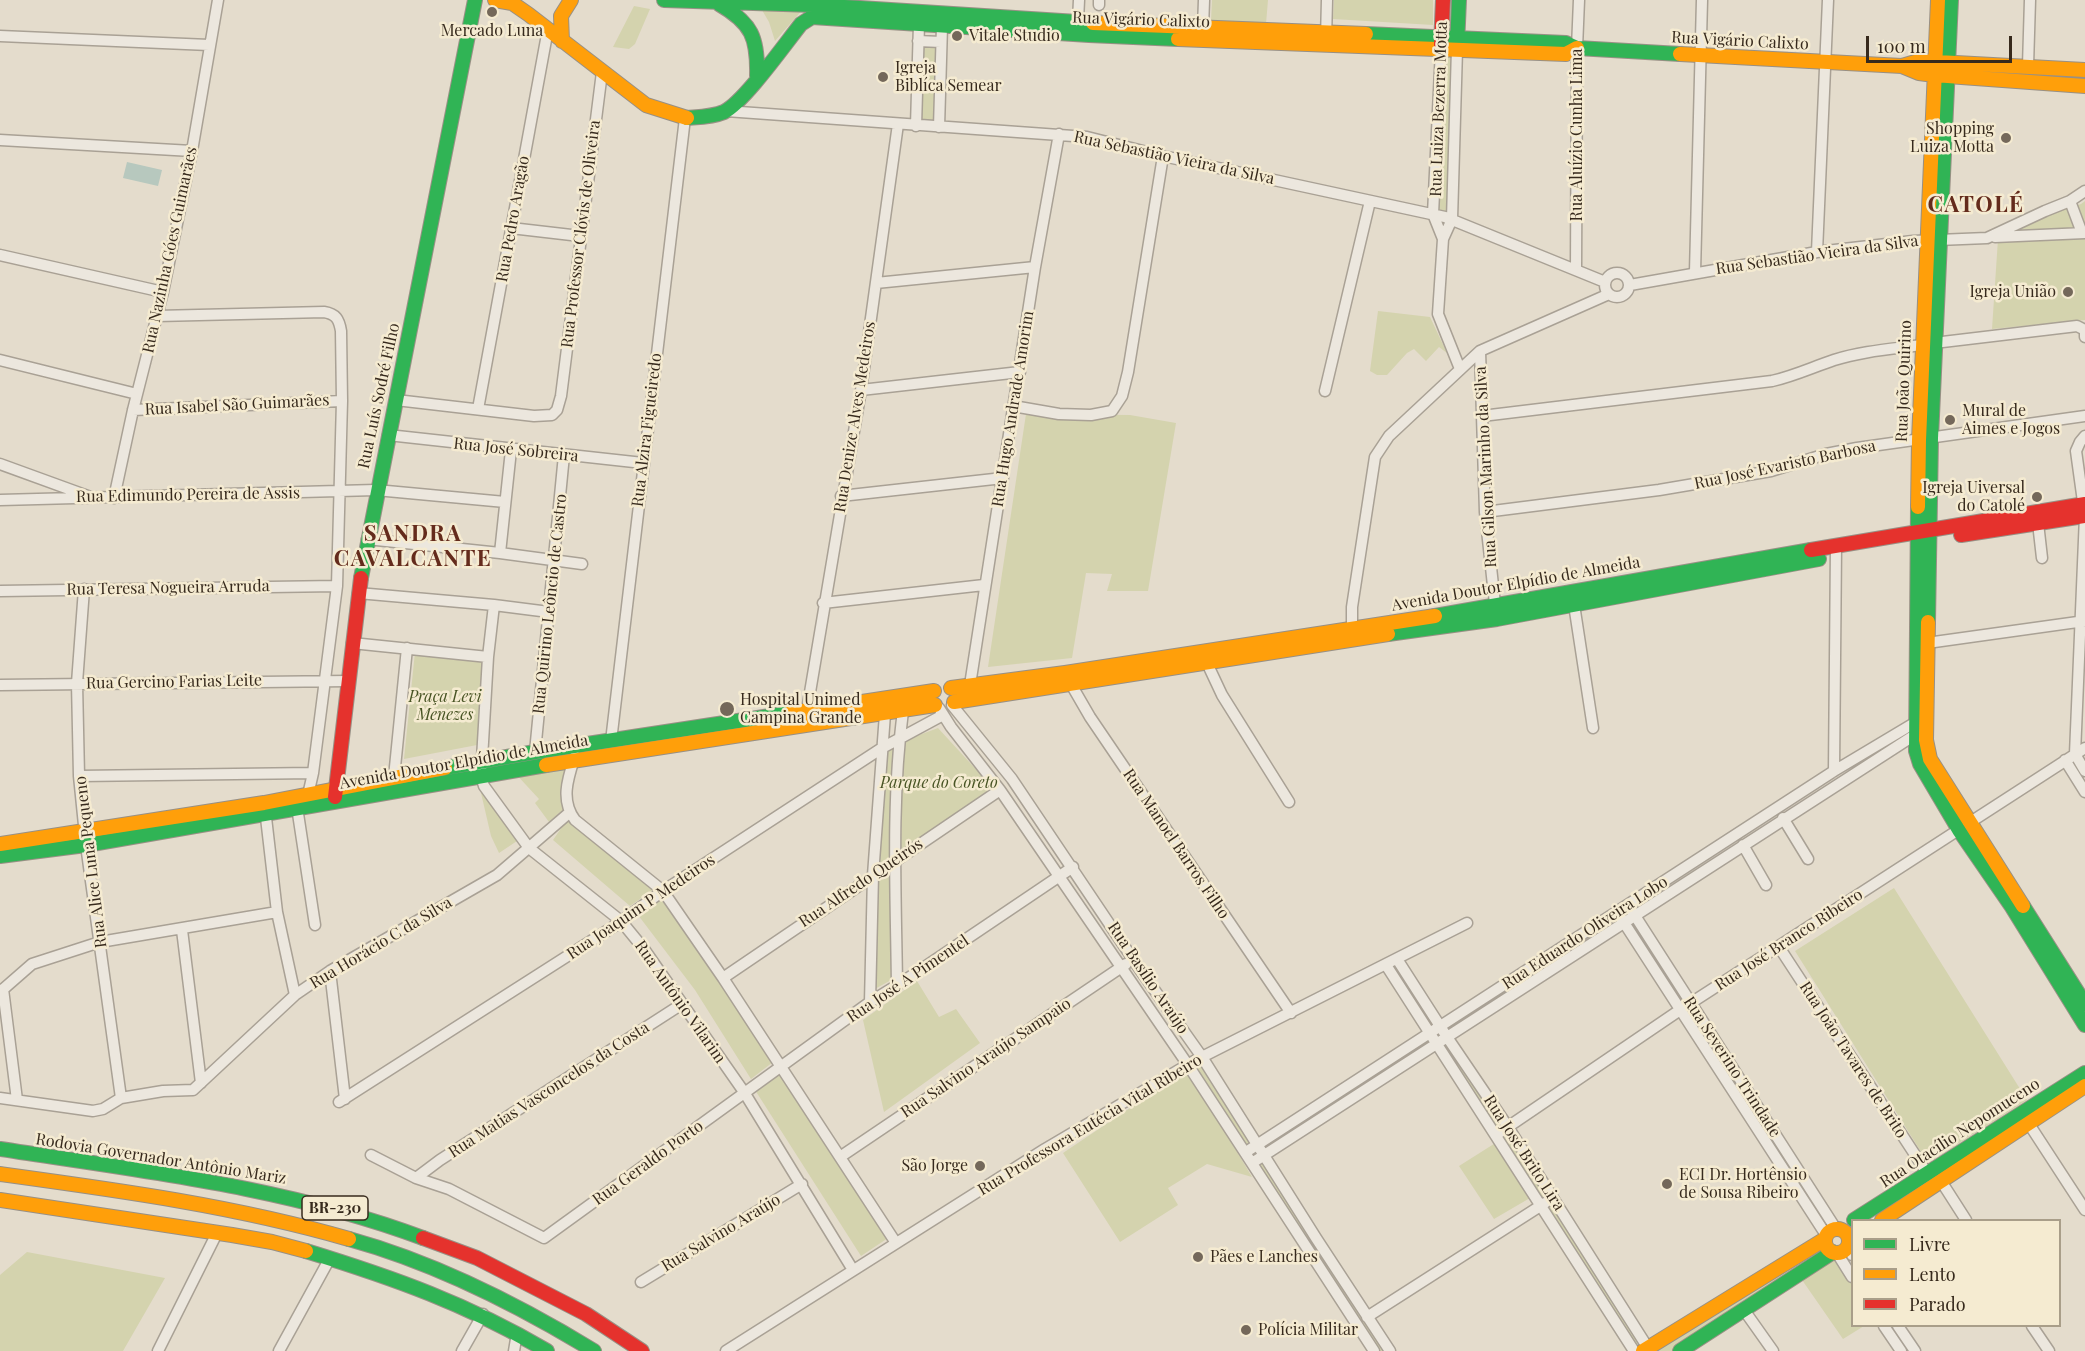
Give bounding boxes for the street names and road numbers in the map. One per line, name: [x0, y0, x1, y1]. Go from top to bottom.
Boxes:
street label: Rua Vigário Calixto: [1072, 8, 1210, 32]
street label: Rua Luiza Bezerra Motta: [1426, 21, 1452, 197]
street label: Rua Vigário Calixto: [1671, 28, 1809, 54]
street label: Rua Aluízio Cunha Lima: [1567, 49, 1587, 221]
street label: Rua Professor Clóvis de Oliveira: [557, 119, 605, 349]
street label: Rua Sebastião Vieira da Silva: [1072, 127, 1276, 189]
street label: Rua Nazinha Góes Guimarães: [139, 145, 201, 355]
street label: Rua Pedro Aragão: [492, 154, 534, 284]
street label: Rua Sebastião Vieira da Silva: [1714, 231, 1920, 279]
street label: Rua Hugo Andrade Amorim: [988, 310, 1038, 508]
street label: Rua Denize Alves Medeiros: [830, 320, 880, 514]
street label: Rua João Quirino: [1892, 320, 1916, 442]
street label: Rua Luís Sodré Filho: [354, 321, 404, 471]
street label: Rua Alzira Figueiredo: [628, 352, 666, 508]
street label: Rua Gilson Marinho da Silva: [1471, 366, 1501, 568]
street label: Rua Isabel São Guimarães: [144, 391, 330, 419]
street label: Rua José Sobreira: [453, 434, 579, 466]
street label: Rua José Evaristo Barbosa: [1693, 436, 1877, 494]
street label: Rua Edimundo Pereira de Assis: [76, 483, 300, 507]
street label: Rua Quirino Leôncio de Castro: [529, 493, 571, 715]
street label: Avenida Doutor Elpídio de Almeida: [1390, 553, 1642, 615]
street label: Rua Teresa Nogueira Arruda: [66, 577, 270, 599]
street label: Rua Gercino Farias Leite: [86, 671, 262, 693]
street label: Avenida Doutor Elpídio de Almeida: [338, 731, 590, 793]
street label: Rua Manoel Barros Filho: [1119, 765, 1233, 923]
street label: Rua Alice Luna Pequeno: [71, 775, 111, 949]
street label: Rua Alfredo Queirós: [795, 834, 927, 932]
street label: Rua Joaquim P Medeiros: [563, 850, 719, 964]
street label: Rua Eduardo Oliveira Lobo: [1499, 872, 1671, 994]
street label: Rua José Branco Ribeiro: [1712, 885, 1866, 995]
street label: Rua Horácio C da Silva: [306, 893, 456, 993]
street label: Rua Basílio Araújo: [1103, 918, 1193, 1038]
street label: Rua José A Pimentel: [843, 931, 973, 1027]
street label: Rua Antônio Vilarim: [630, 937, 730, 1067]
street label: Rua João Tavares de Brito: [1795, 978, 1911, 1142]
street label: Rua Severino Trindade: [1679, 993, 1785, 1141]
street label: Rua Salvino Araújo Sampaio: [897, 994, 1075, 1122]
street label: Rua Matias Vasconcelos da Costa: [445, 1018, 653, 1162]
street label: Rua Professora Eutécia Vital Ribeiro: [974, 1050, 1206, 1200]
street label: Rua Otacílio Nepomuceno: [1877, 1074, 2043, 1192]
street label: Rua José Brito Lira: [1480, 1092, 1568, 1214]
street label: Rua Geraldo Porto: [589, 1116, 707, 1210]
street label: Rodovia Governador Antônio Mariz: [34, 1130, 288, 1188]
street label: Rua Salvino Araújo: [658, 1190, 784, 1276]
road number: BR-230: [302, 1196, 368, 1220]

